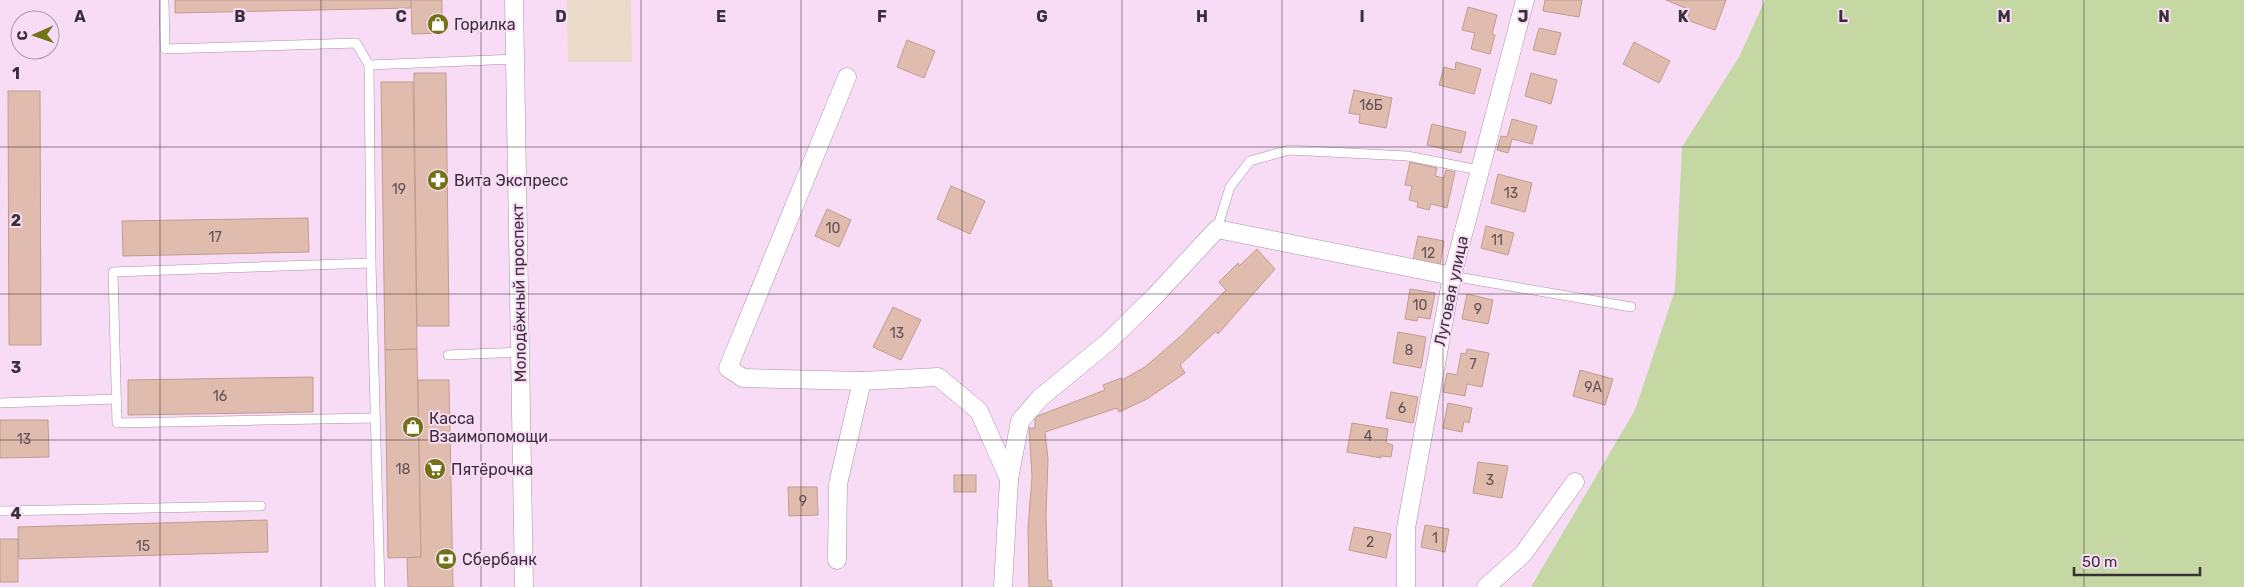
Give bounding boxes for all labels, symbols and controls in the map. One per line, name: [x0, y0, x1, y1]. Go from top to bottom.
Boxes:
text: A: [74, 7, 86, 26]
text: B: [234, 7, 246, 26]
text: C: [395, 7, 407, 26]
text: D: [555, 7, 567, 26]
text: E: [716, 7, 726, 26]
text: F: [877, 7, 887, 26]
text: G: [1036, 7, 1048, 26]
text: H: [1196, 7, 1208, 26]
text: I: [1359, 7, 1365, 26]
text: J: [1518, 7, 1528, 26]
text: K: [1678, 7, 1689, 26]
text: L: [1838, 7, 1848, 26]
text: M: [1997, 7, 2011, 26]
text: N: [2158, 7, 2170, 26]
north arrow: [10, 10, 60, 60]
shop icon: Горилка: [426, 12, 450, 36]
place label: Горилка: [454, 15, 516, 34]
text: С: [14, 30, 31, 41]
text: 1: [12, 64, 20, 83]
house number: 16Б: [1359, 97, 1383, 114]
pharmacy icon: Вита Экспресс: [426, 168, 450, 192]
place label: Вита Экспресс: [454, 171, 568, 190]
house number: 19: [392, 181, 406, 198]
house number: 13: [1504, 185, 1518, 202]
street label: Молодёжный проспект: [508, 204, 530, 382]
text: 2: [11, 211, 21, 230]
house number: 10: [826, 220, 841, 237]
house number: 17: [208, 229, 222, 246]
house number: 11: [1491, 232, 1503, 249]
street label: Луговая улица: [1430, 234, 1472, 348]
house number: 12: [1421, 245, 1435, 262]
house number: 10: [1413, 297, 1428, 314]
house number: 9: [1474, 301, 1482, 318]
house number: 13: [890, 325, 904, 342]
house number: 8: [1405, 342, 1414, 359]
house number: 7: [1469, 356, 1477, 373]
text: 3: [11, 358, 21, 377]
house number: 9А: [1584, 379, 1602, 396]
house number: 16: [213, 388, 227, 405]
house number: 6: [1398, 400, 1406, 417]
place label: Касса Взаимопомощи: [429, 409, 548, 446]
shop icon: Касса Взаимопомощи: [401, 415, 425, 439]
house number: 4: [1364, 428, 1373, 445]
house number: 13: [17, 431, 31, 448]
supermarket icon: Пятёрочка: [423, 457, 447, 481]
place label: Пятёрочка: [451, 460, 533, 479]
house number: 18: [396, 461, 411, 478]
house number: 3: [1486, 472, 1494, 489]
house number: 9: [799, 493, 807, 510]
text: 4: [11, 504, 22, 523]
house number: 1: [1432, 530, 1438, 547]
house number: 2: [1366, 534, 1374, 551]
house number: 15: [136, 538, 150, 555]
scale bar: [2074, 544, 2200, 576]
bank icon: Сбербанк: [434, 547, 458, 571]
place label: Сбербанк: [462, 550, 537, 569]
text: 50 m: [2082, 553, 2117, 571]

